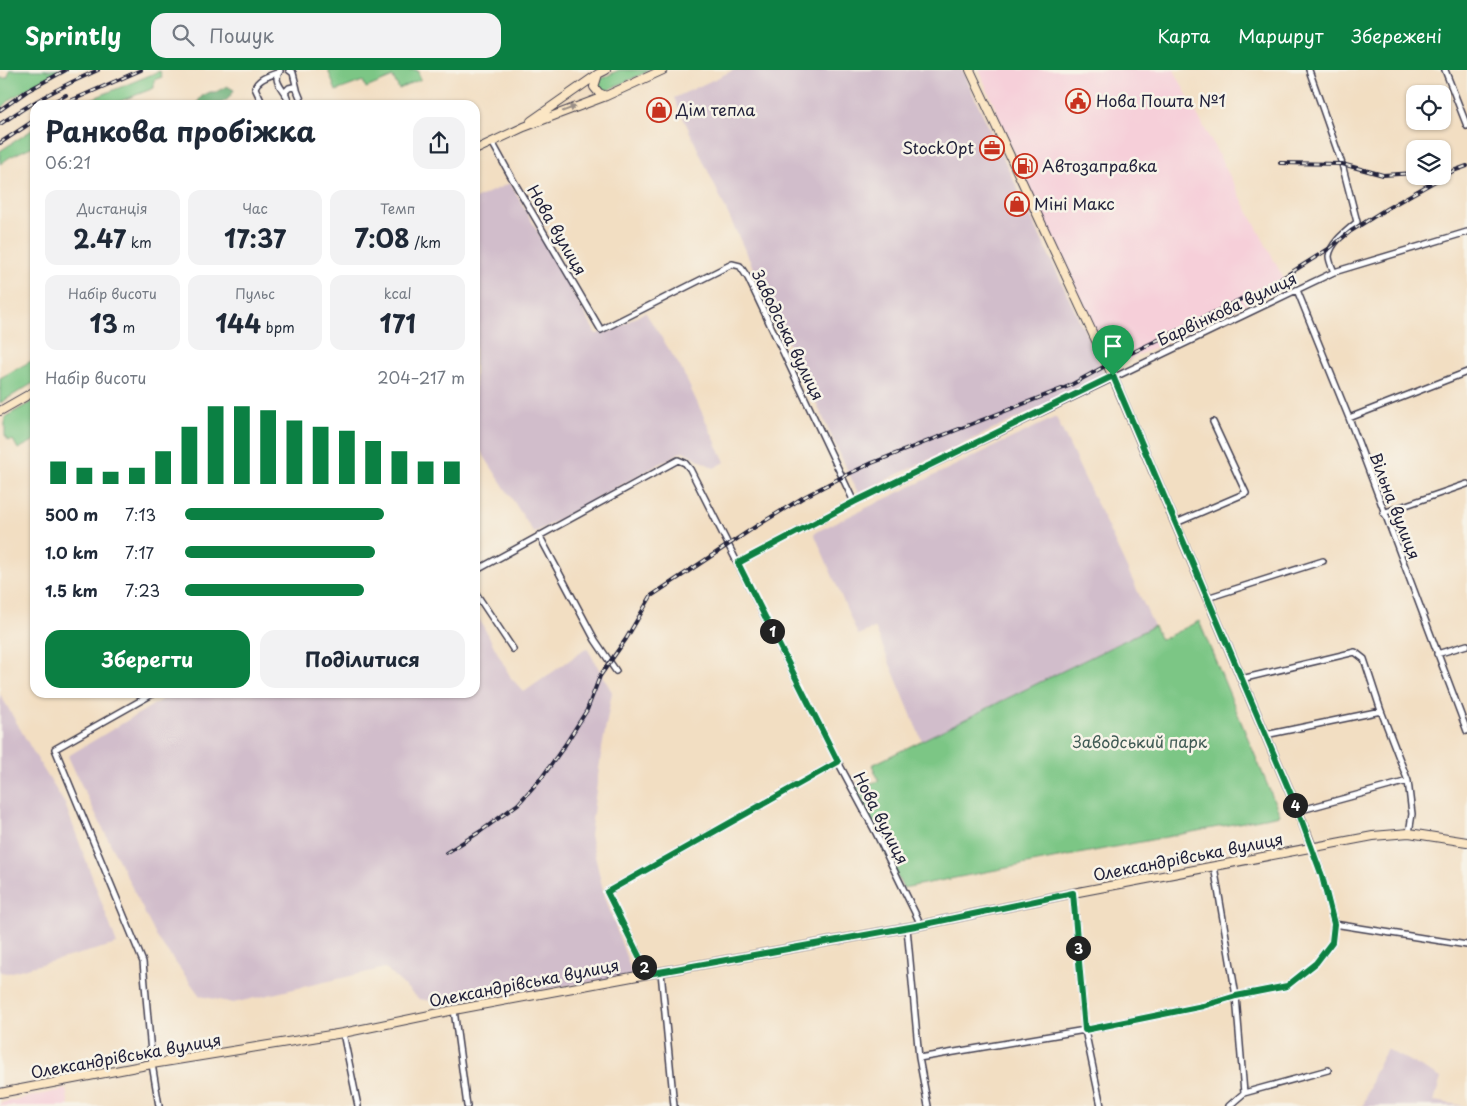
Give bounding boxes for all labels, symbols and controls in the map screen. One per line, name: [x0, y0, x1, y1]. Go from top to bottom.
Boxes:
search box: [151, 13, 501, 58]
text: Sprintly: [25, 17, 121, 53]
icon: search: [169, 21, 197, 49]
text: Пошук: [209, 21, 274, 49]
text: Карта: [1157, 22, 1210, 49]
text: Маршрут: [1238, 22, 1323, 49]
text: Збережені: [1351, 22, 1442, 49]
map controls: [1406, 85, 1451, 185]
button: locate: [1406, 85, 1451, 130]
public building icon: Нова Пошта №1: [1065, 88, 1091, 114]
place label: Нова Пошта №1: [1096, 88, 1226, 112]
shop icon: Дім тепла: [646, 97, 672, 123]
place label: Дім тепла: [675, 97, 755, 121]
one-way arrow: [562, 105, 576, 113]
text: Ранкова пробіжка: [45, 109, 316, 152]
button: share: [413, 117, 465, 169]
place label: StockOpt: [902, 135, 974, 159]
office icon: StockOpt: [979, 135, 1005, 161]
button: layers: [1406, 140, 1451, 185]
text: 06:21: [45, 150, 91, 174]
fuel station icon: Автозаправка: [1012, 153, 1038, 179]
place label: Автозаправка: [1042, 153, 1157, 177]
street label: Нова вулиця: [522, 180, 593, 279]
shop icon: Міні Макс: [1004, 191, 1030, 217]
place label: Міні Макс: [1034, 191, 1115, 215]
text: Дистанція: [77, 198, 148, 219]
text: Час: [242, 198, 268, 219]
text: Темп: [380, 198, 415, 219]
text: 2.47: [73, 219, 126, 257]
text: 17:37: [224, 219, 286, 257]
text: 7:08: [354, 219, 410, 257]
text: km: [126, 232, 152, 253]
text: /km: [410, 232, 441, 253]
street label: Заводська вулиця: [747, 265, 831, 404]
street label: Барвінкова вулиця: [1153, 265, 1300, 351]
text: Набір висоти: [68, 283, 157, 304]
text: Пульс: [235, 283, 275, 304]
text: kcal: [384, 283, 412, 304]
text: 13: [90, 304, 118, 342]
text: 144: [215, 304, 261, 342]
text: 171: [380, 304, 416, 342]
text: m: [118, 317, 135, 338]
text: bpm: [261, 317, 295, 338]
pin: [1092, 325, 1134, 376]
icon: arrive: [1099, 332, 1127, 360]
text: Набір висоти: [45, 365, 146, 389]
text: 204–217 m: [377, 365, 465, 389]
street label: Вільна вулиця: [1365, 449, 1427, 563]
text: 500 m: [45, 502, 98, 526]
text: 7:13: [125, 502, 156, 526]
text: 1.0 km: [45, 540, 98, 564]
text: 7:17: [125, 540, 154, 564]
text: 1.5 km: [45, 578, 98, 602]
text: 7:23: [125, 578, 160, 602]
pin: 1: [760, 618, 784, 644]
text: 1: [769, 621, 776, 642]
button: Зберегти: [45, 630, 250, 688]
button: Поділитися: [260, 630, 465, 688]
park label: Заводський парк: [1073, 729, 1208, 753]
street label: Нова вулиця: [848, 767, 915, 868]
pin: 4: [1282, 792, 1308, 818]
text: 4: [1291, 795, 1300, 816]
street label: Олександрівська вулиця: [1091, 826, 1285, 886]
pin: 3: [1066, 936, 1090, 960]
text: 3: [1074, 938, 1083, 959]
street label: Олександрівська вулиця: [427, 952, 621, 1012]
pin: 2: [632, 954, 656, 980]
text: 2: [640, 957, 649, 978]
street label: Олександрівська вулиця: [29, 1026, 223, 1084]

